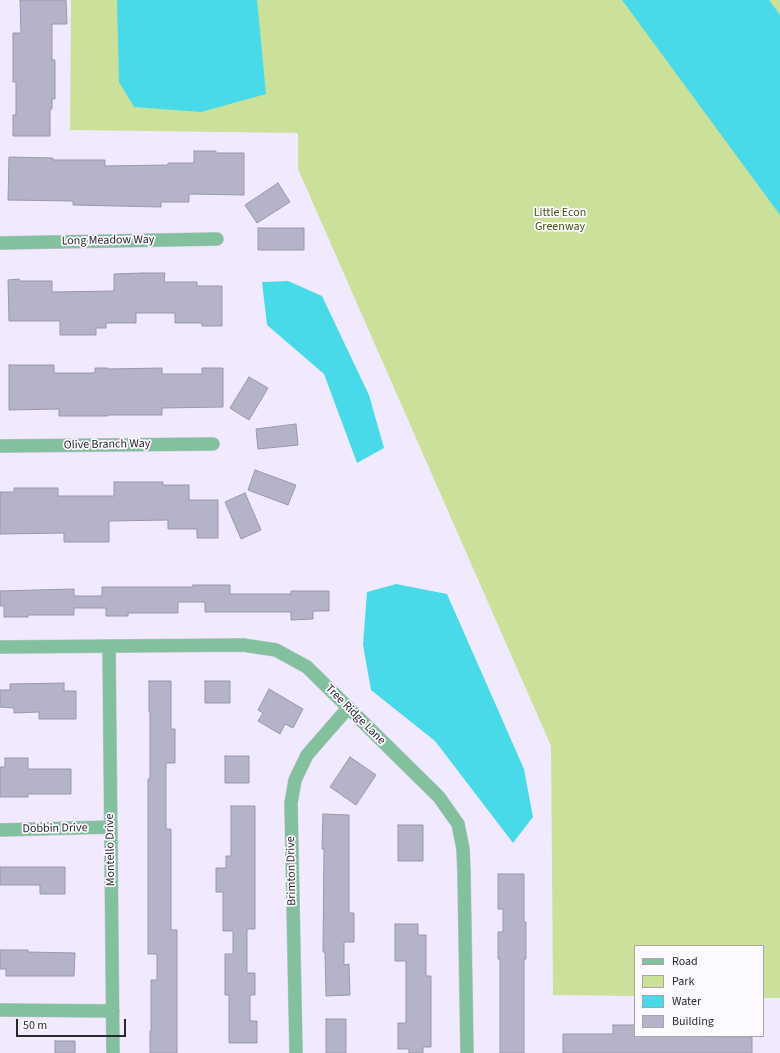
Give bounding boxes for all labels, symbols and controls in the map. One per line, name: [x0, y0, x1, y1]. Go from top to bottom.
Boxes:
park label: Little Econ Greenway: [534, 206, 586, 234]
street label: Long Meadow Way: [61, 233, 155, 249]
street label: Olive Branch Way: [64, 437, 150, 453]
street label: Tree Ridge Lane: [322, 682, 388, 748]
street label: Montello Drive: [103, 814, 119, 886]
street label: Dobbin Drive: [22, 821, 88, 837]
street label: Brimton Drive: [284, 836, 300, 906]
legend: [634, 945, 764, 1037]
text: Road: [672, 953, 698, 970]
text: Park: [672, 973, 694, 990]
text: Water: [672, 993, 701, 1010]
scale bar: [18, 1011, 128, 1037]
text: Building: [672, 1013, 714, 1030]
text: 50 m: [23, 1017, 47, 1034]

